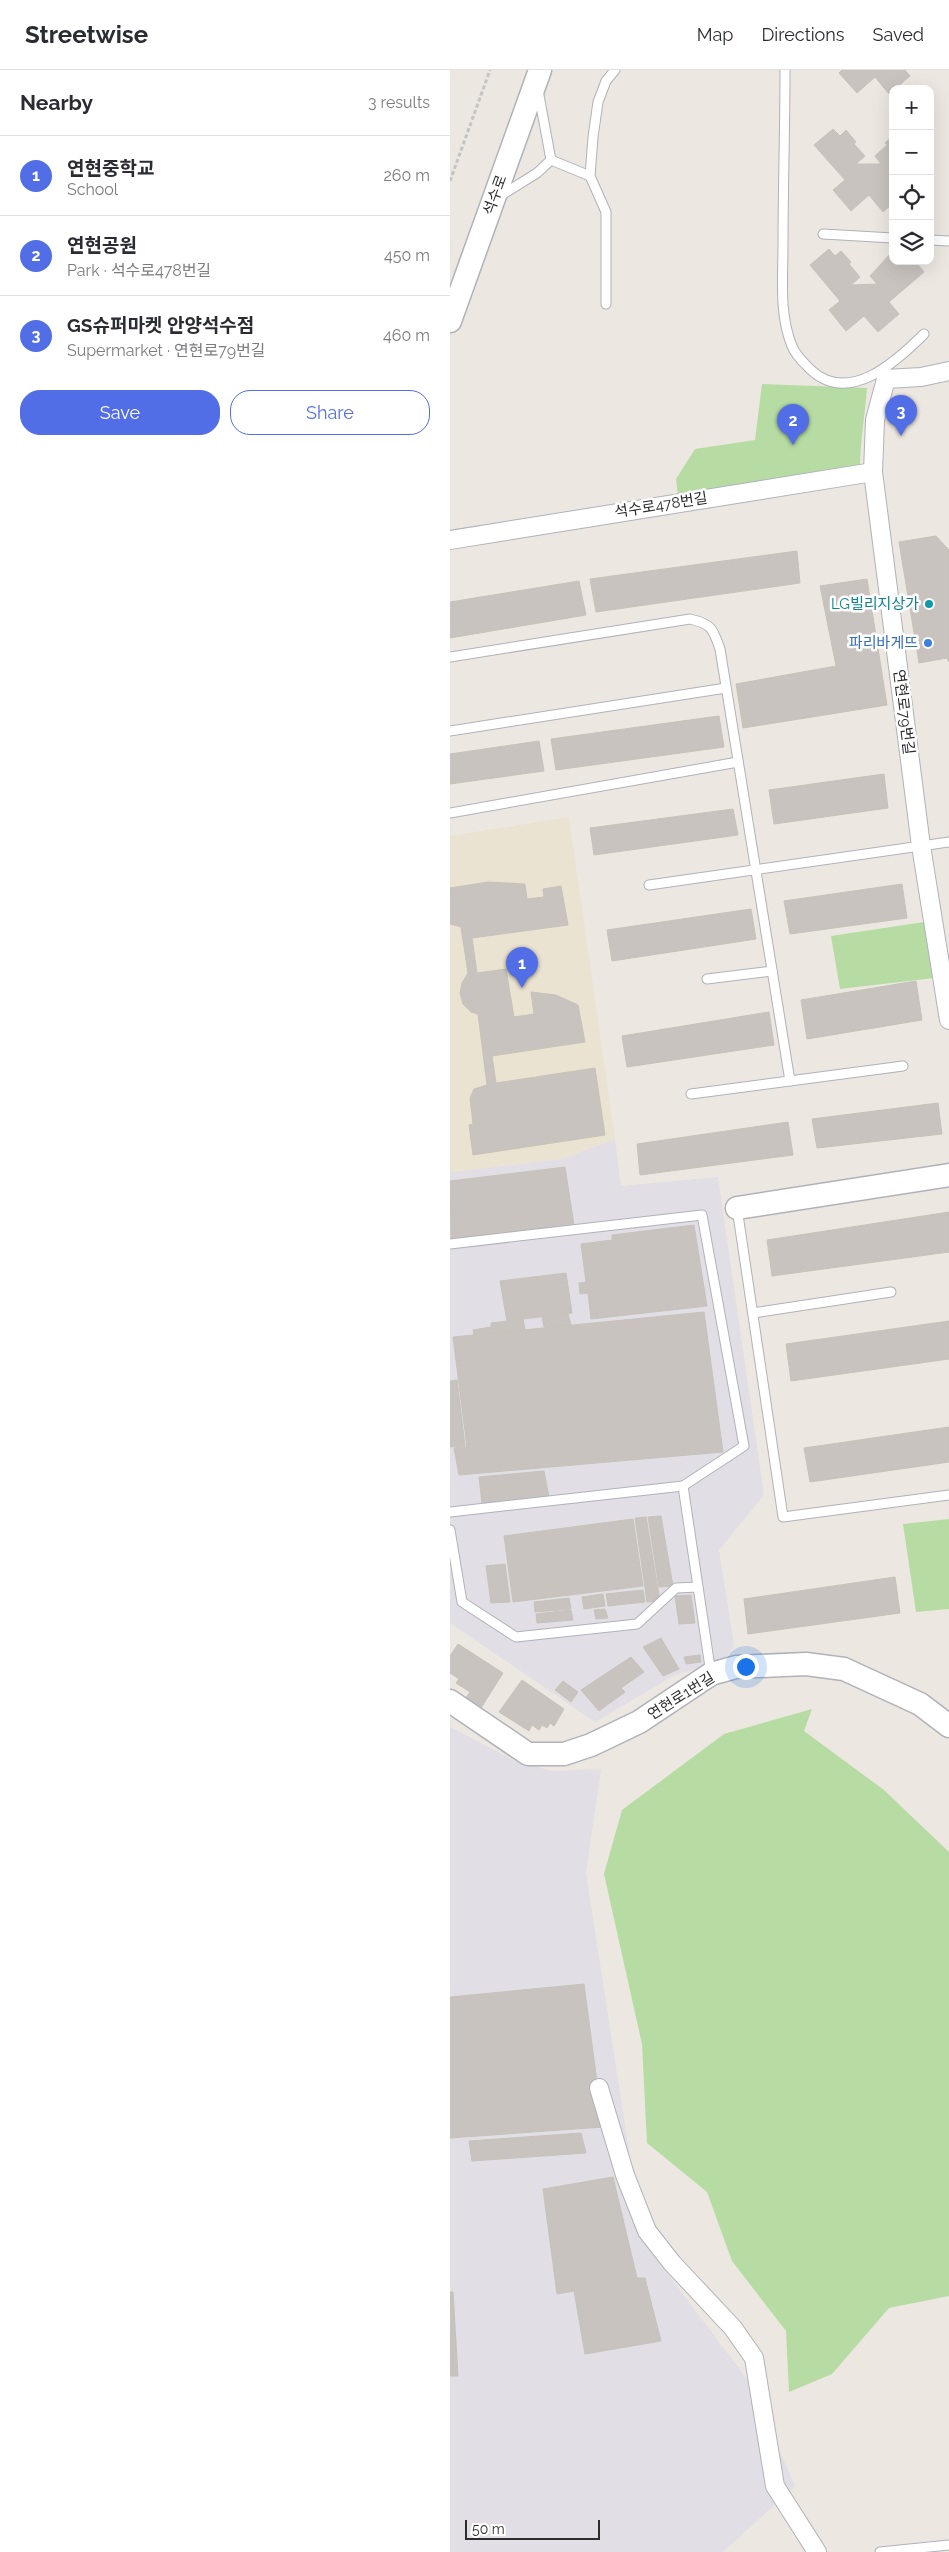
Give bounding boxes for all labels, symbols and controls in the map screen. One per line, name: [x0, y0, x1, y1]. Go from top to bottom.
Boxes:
text: Streetwise: [25, 20, 148, 49]
text: Map: [697, 24, 733, 45]
text: Directions: [761, 24, 845, 45]
text: Saved: [873, 24, 924, 45]
map controls: [889, 85, 934, 265]
button: +: [889, 85, 934, 130]
text: Nearby: [20, 90, 93, 115]
text: 3 results: [368, 93, 430, 112]
button: −: [889, 130, 934, 175]
text: 연현중학교: [67, 157, 154, 179]
text: 1: [32, 166, 40, 185]
text: 260 m: [383, 166, 430, 185]
street label: 석수로: [479, 172, 511, 218]
button: locate: [889, 175, 934, 220]
text: School: [67, 180, 118, 199]
button: layers: [889, 220, 934, 265]
text: 연현공원: [67, 234, 137, 256]
text: 2: [31, 246, 41, 265]
text: 450 m: [384, 246, 430, 265]
text: Park · 석수로478번길: [67, 261, 211, 280]
text: GS슈퍼마켓 안양석수점: [67, 314, 254, 336]
text: 3: [32, 326, 40, 345]
text: 460 m: [383, 326, 430, 345]
text: Supermarket · 연현로79번길: [67, 341, 266, 360]
button: Save: [20, 390, 220, 435]
button: Share: [230, 390, 430, 435]
pin: 3: [885, 395, 917, 436]
pin: 2: [777, 404, 809, 445]
street label: 석수로478번길: [613, 489, 709, 521]
place label: LG빌리지상가: [831, 595, 919, 613]
marker: LG빌리지상가: [923, 598, 935, 610]
place label: 파리바게뜨: [849, 634, 918, 652]
marker: 파리바게뜨: [922, 637, 934, 649]
street label: 연현로79번길: [890, 668, 918, 756]
pin: 1: [506, 947, 538, 988]
your location: [733, 1654, 759, 1680]
street label: 연현로1번길: [644, 1668, 718, 1724]
scale bar: [465, 2517, 600, 2540]
text: 50 m: [472, 2521, 505, 2537]

